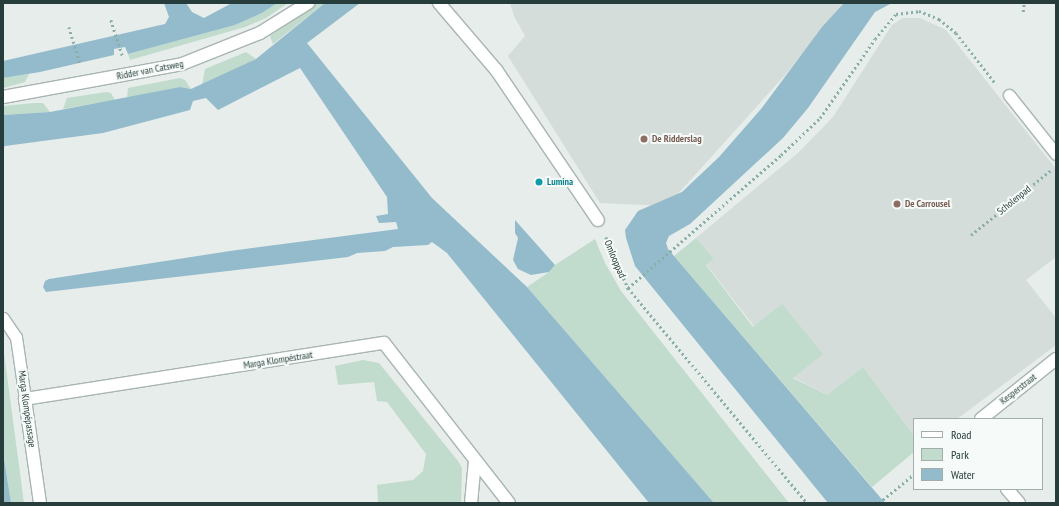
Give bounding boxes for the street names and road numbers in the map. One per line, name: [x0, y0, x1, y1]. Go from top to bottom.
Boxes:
street label: Ridder van Catsweg: [116, 58, 184, 82]
street label: Scholenpad: [995, 183, 1033, 217]
street label: Omlooppad: [602, 238, 628, 280]
street label: Marga Klompéstraat: [243, 349, 313, 371]
street label: Marga Klompépassage: [16, 370, 38, 448]
street label: Kesperstraat: [997, 371, 1039, 407]

